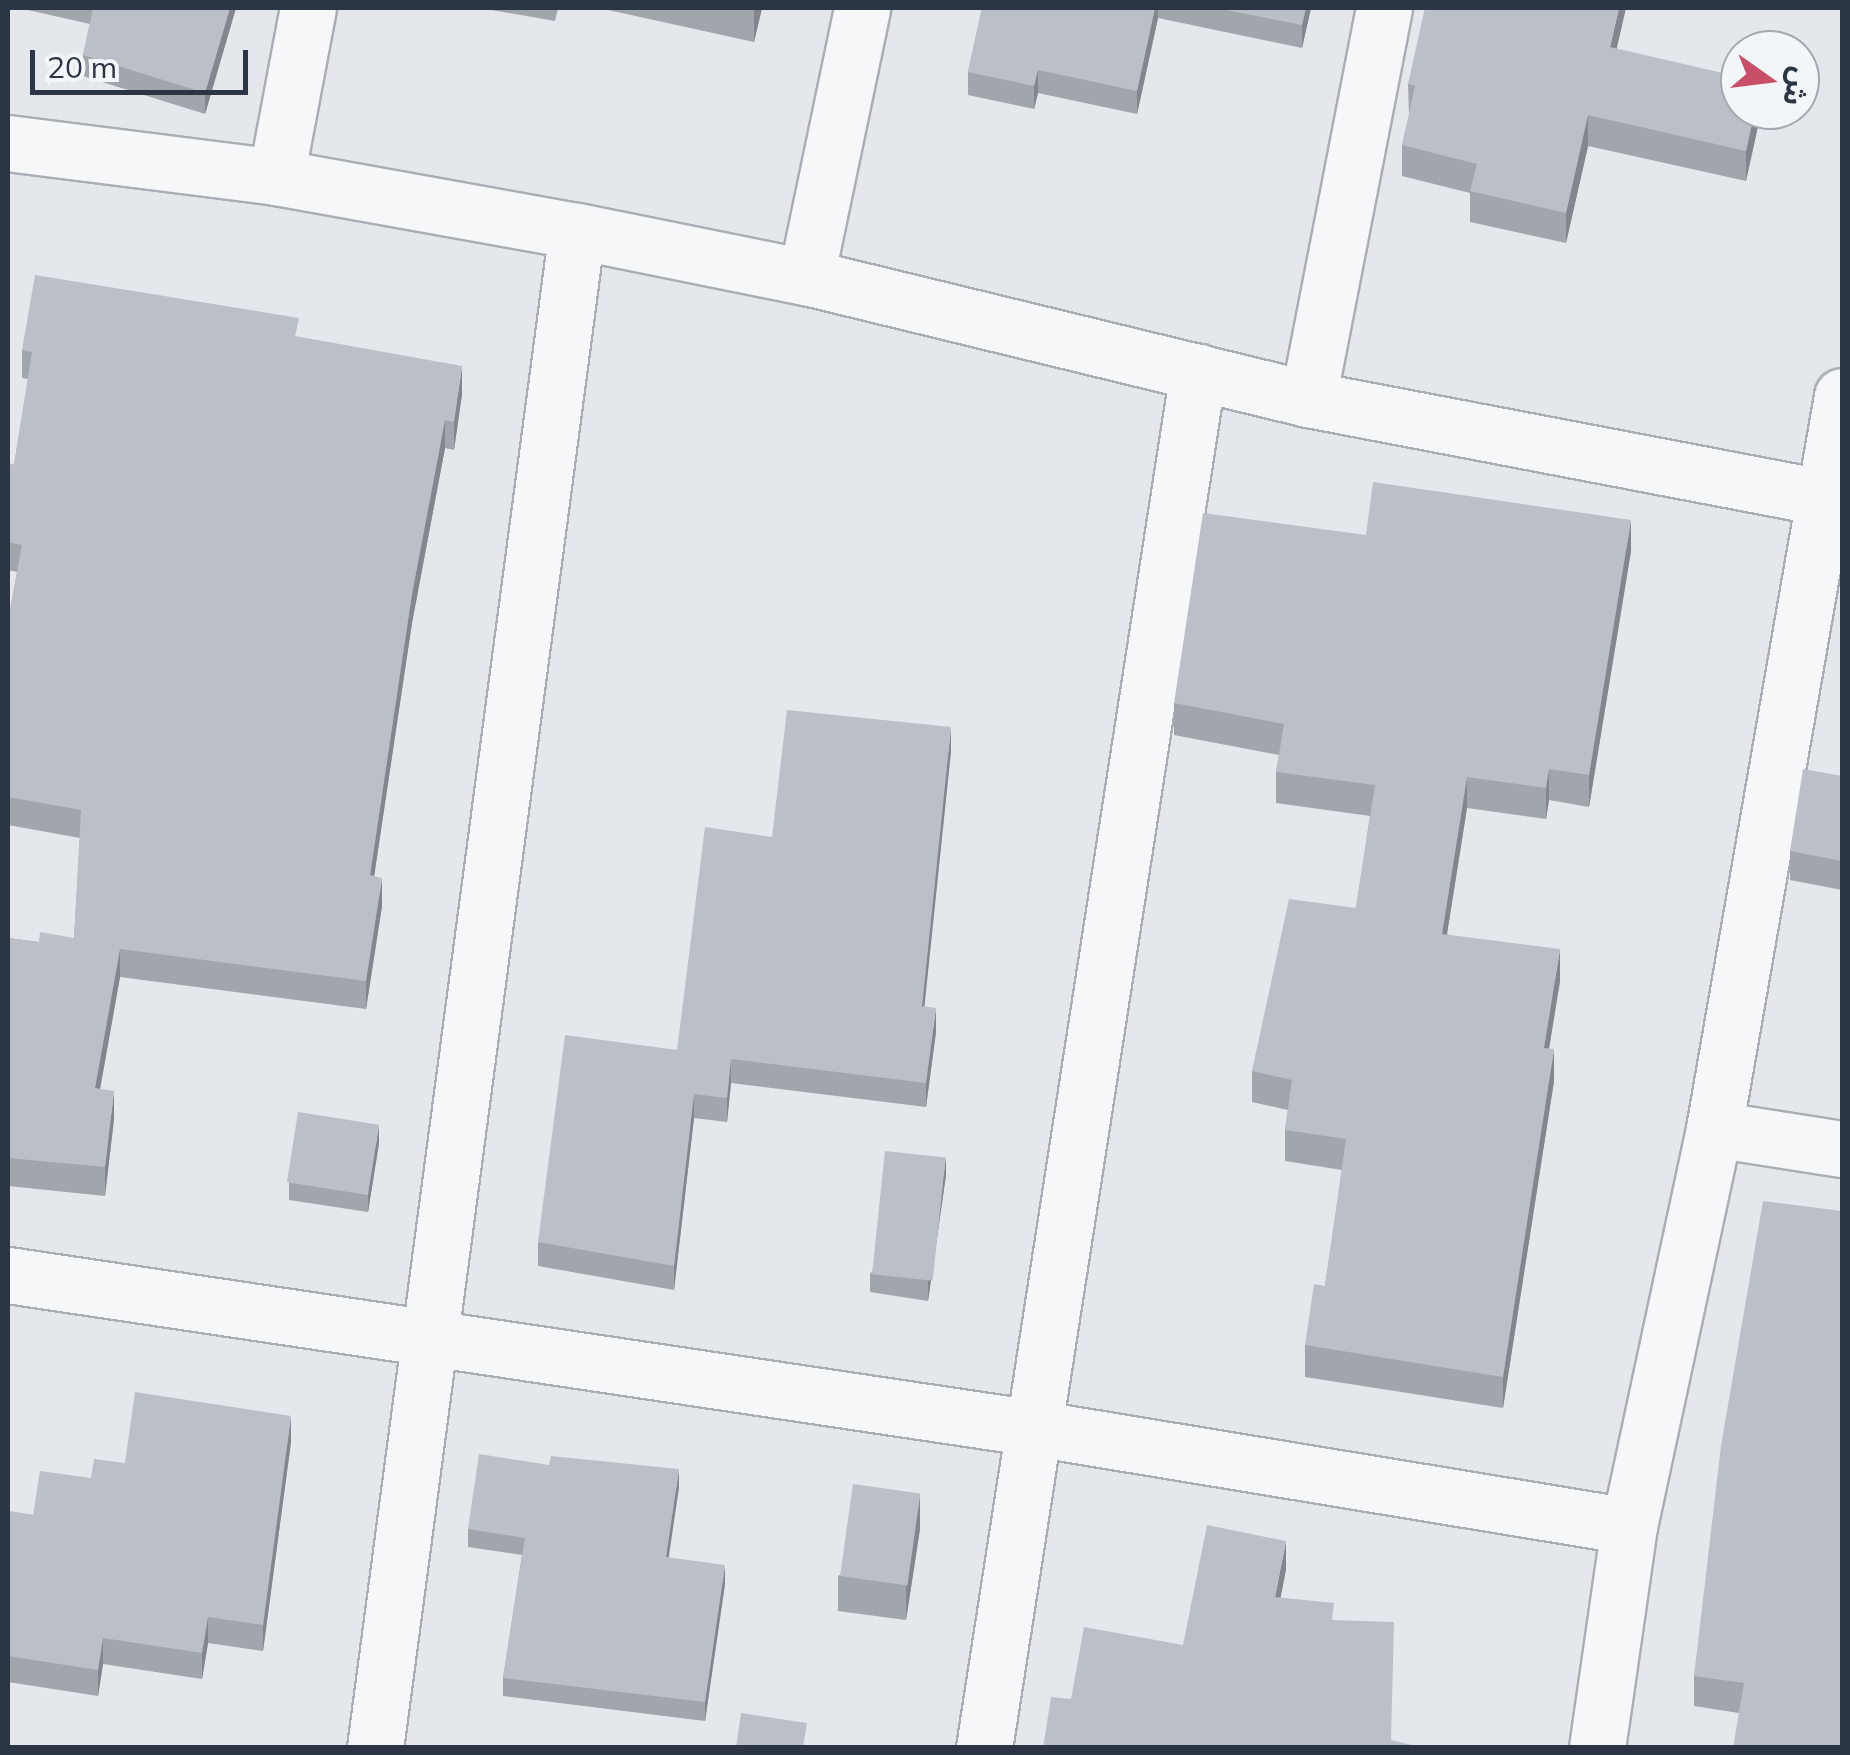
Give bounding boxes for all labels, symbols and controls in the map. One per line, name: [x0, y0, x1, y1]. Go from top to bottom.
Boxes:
scale bar: [35, 30, 252, 92]
north arrow: [1720, 30, 1820, 130]
text: 20 m: [47, 48, 117, 86]
text: ش: [1776, 64, 1819, 110]

